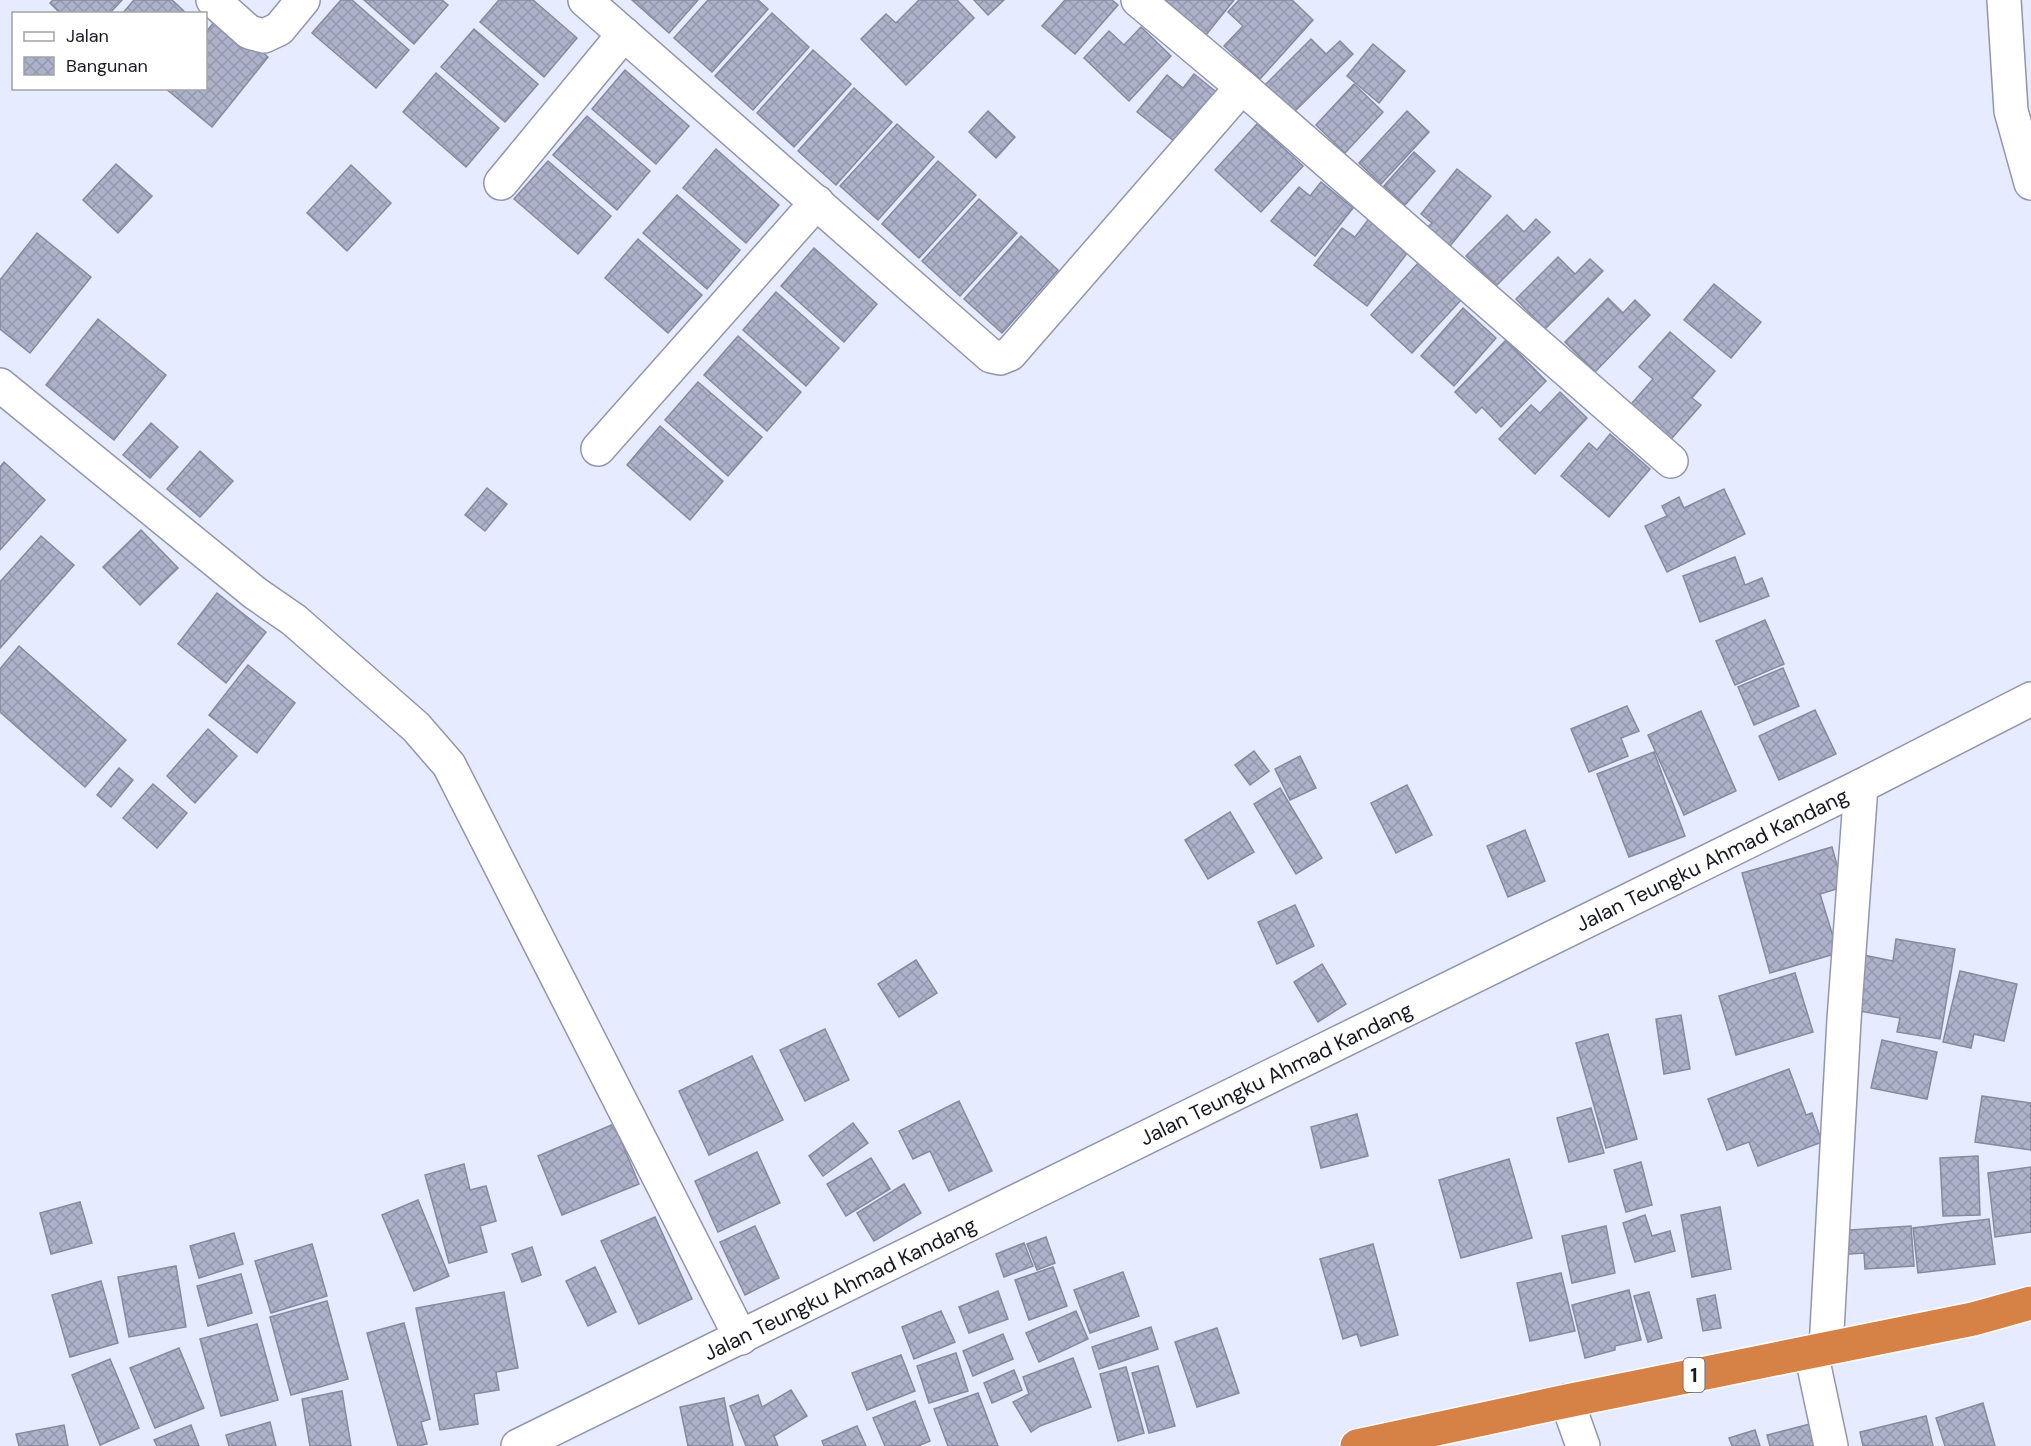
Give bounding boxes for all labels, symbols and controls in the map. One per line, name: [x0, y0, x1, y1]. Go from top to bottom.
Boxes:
legend: [12, 12, 207, 90]
text: Jalan: [66, 24, 109, 48]
text: Bangunan: [66, 54, 148, 78]
street label: Jalan Teungku Ahmad Kandang: [1571, 782, 1853, 938]
street label: Jalan Teungku Ahmad Kandang: [1135, 996, 1417, 1152]
street label: Jalan Teungku Ahmad Kandang: [699, 1211, 981, 1367]
road number: 1: [1684, 1358, 1704, 1392]

